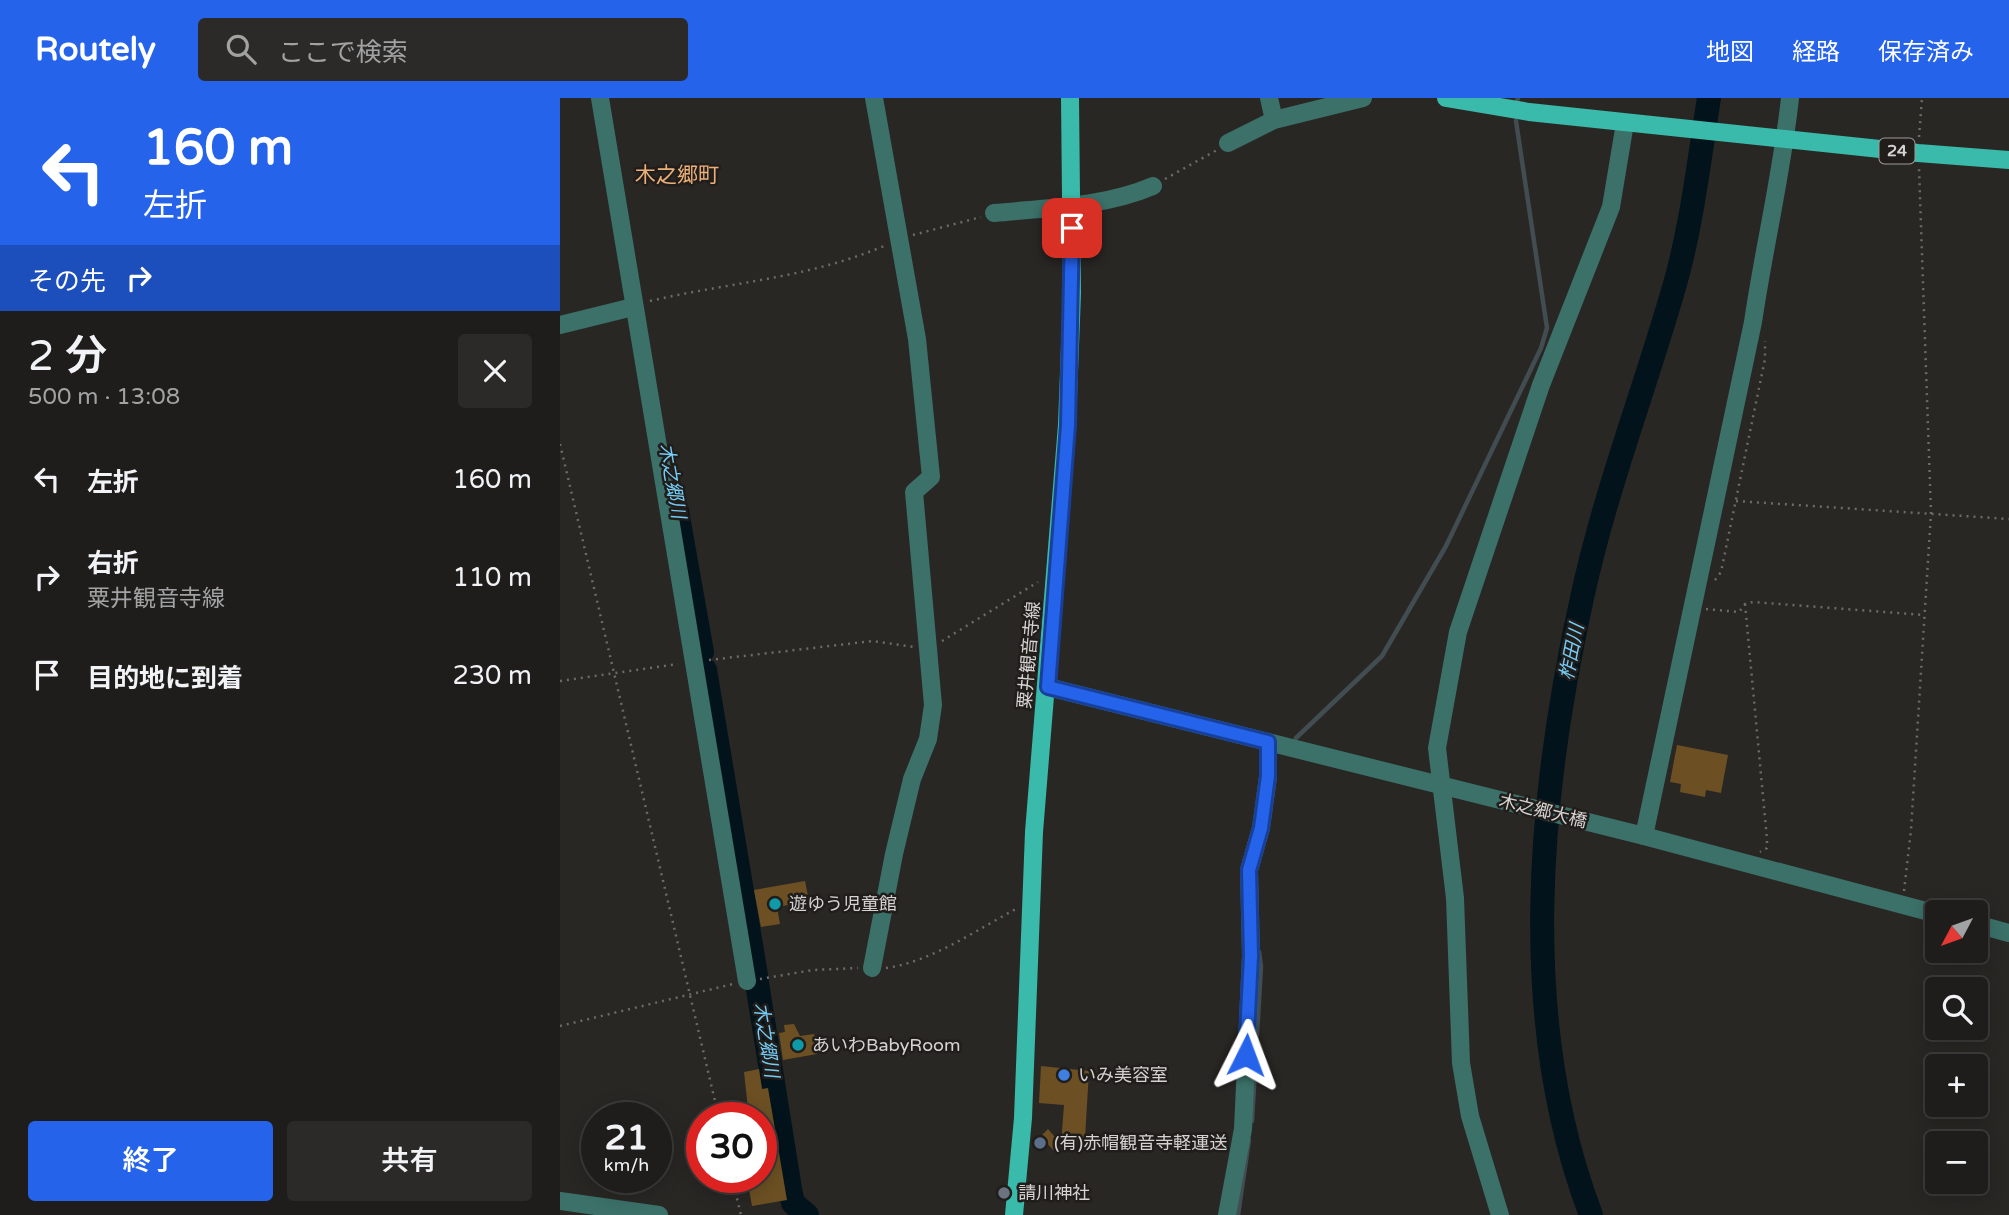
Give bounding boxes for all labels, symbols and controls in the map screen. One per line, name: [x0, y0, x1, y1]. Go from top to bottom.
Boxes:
search box: [198, 18, 688, 81]
text: Routely: [35, 30, 156, 69]
icon: search: [222, 30, 260, 68]
text: ここで検索: [278, 37, 408, 68]
text: 地図: [1706, 38, 1754, 67]
text: 経路: [1792, 38, 1840, 67]
text: 保存済み: [1878, 38, 1974, 67]
text: 160 m: [143, 119, 293, 178]
icon: left: [28, 126, 119, 217]
road number: 24: [1880, 138, 1914, 164]
district label: 木之郷町: [635, 163, 719, 188]
text: 左折: [143, 187, 207, 225]
pin: [1042, 198, 1102, 258]
icon: arrive: [1053, 209, 1091, 247]
icon: right: [120, 259, 158, 297]
text: その先: [28, 266, 106, 297]
text: 2 分: [28, 331, 107, 382]
button: close: [458, 334, 532, 408]
text: 500 m · 13:08: [28, 383, 180, 411]
water label: 木之郷川: [655, 442, 690, 522]
icon: left: [28, 460, 66, 498]
text: 160 m: [452, 464, 532, 495]
text: 左折: [87, 467, 139, 498]
text: 右折: [87, 548, 139, 579]
icon: right: [28, 558, 66, 596]
text: 110 m: [452, 562, 532, 593]
text: 粟井観音寺線: [87, 585, 225, 613]
street label: 粟井観音寺線: [1013, 600, 1045, 710]
water label: 柞田川: [1556, 620, 1589, 682]
icon: arrive: [28, 656, 66, 694]
text: 230 m: [452, 660, 532, 691]
text: 目的地に到着: [87, 663, 243, 694]
street label: 木之郷大橋: [1497, 789, 1589, 833]
place label: 遊ゆう児童館: [789, 893, 897, 915]
marker: 遊ゆう児童館: [767, 896, 783, 912]
north arrow: [1925, 900, 1988, 962]
map controls: [1925, 900, 1988, 1194]
button: search: [1925, 977, 1988, 1040]
water label: 木之郷川: [749, 1001, 783, 1081]
position arrow: [1209, 1018, 1283, 1092]
place label: あいわBabyRoom: [812, 1034, 961, 1056]
marker: あいわBabyRoom: [790, 1037, 806, 1053]
button: +: [1925, 1054, 1988, 1117]
place label: いみ美容室: [1078, 1064, 1168, 1086]
marker: いみ美容室: [1056, 1067, 1072, 1083]
speed limit sign: 30: [686, 1102, 777, 1193]
text: 21: [605, 1117, 648, 1159]
button: 終了: [28, 1121, 273, 1201]
button: 共有: [287, 1121, 532, 1201]
button: −: [1925, 1131, 1988, 1194]
place label: (有)赤帽観音寺軽運送: [1054, 1132, 1227, 1154]
marker: (有)赤帽観音寺軽運送: [1032, 1135, 1048, 1151]
text: km/h: [604, 1154, 649, 1176]
place label: 請川神社: [1018, 1182, 1090, 1204]
marker: 請川神社: [996, 1185, 1012, 1201]

